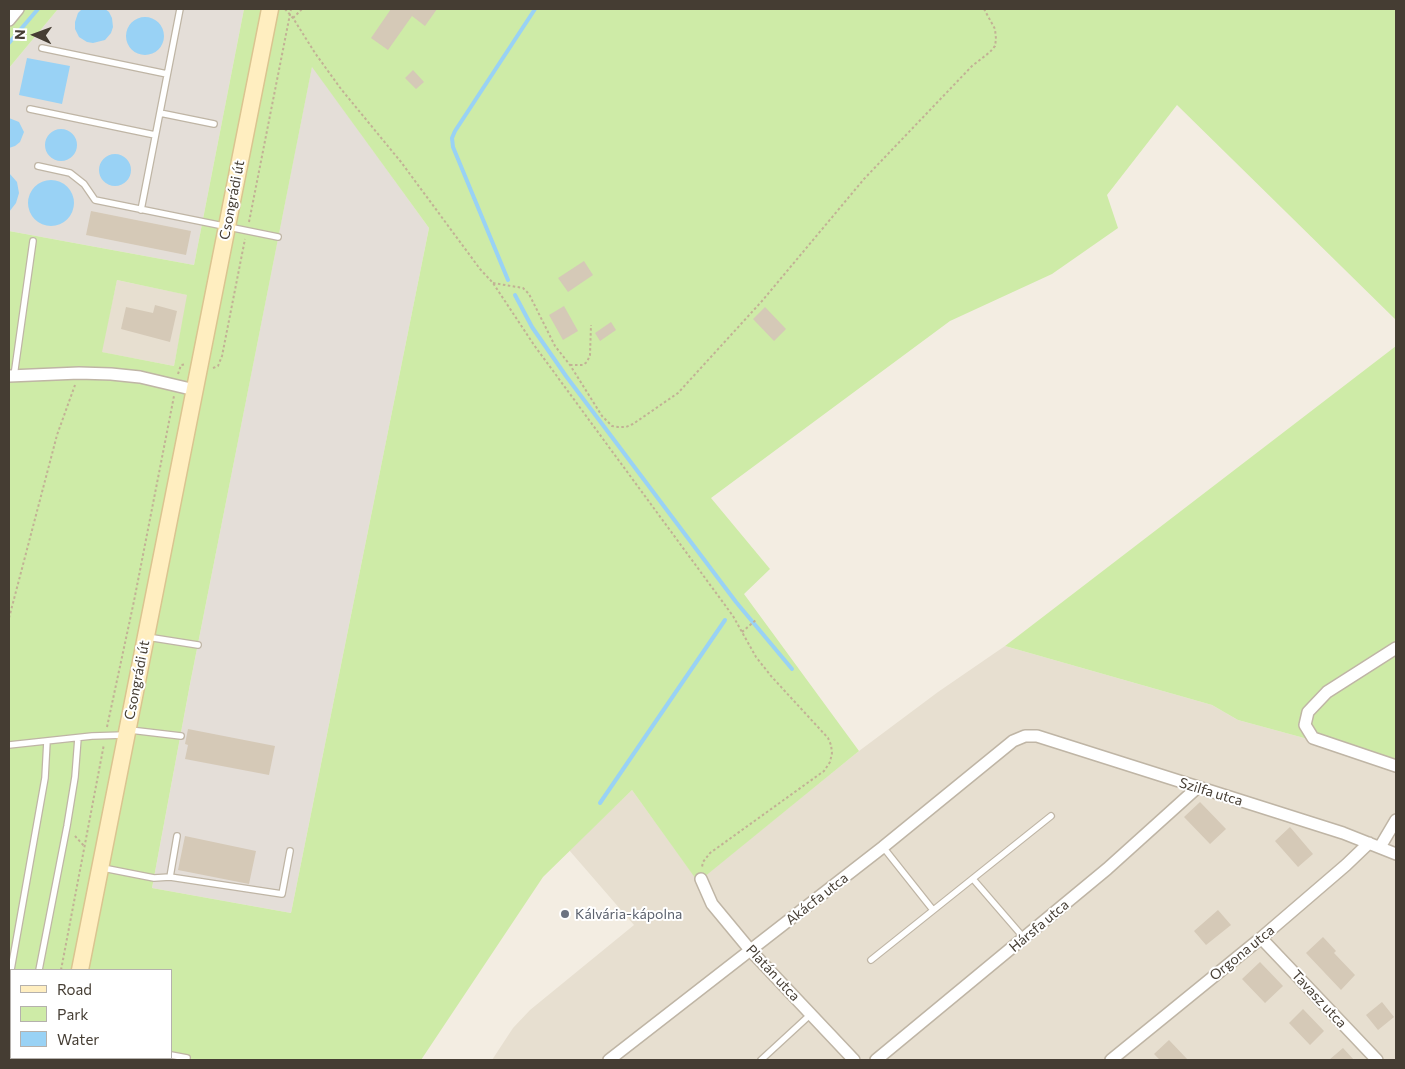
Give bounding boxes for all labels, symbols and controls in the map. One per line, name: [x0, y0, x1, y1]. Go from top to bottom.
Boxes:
north arrow: [10, 10, 60, 60]
text: N: [11, 29, 28, 40]
street label: Csongrádi út: [216, 159, 248, 241]
street label: Csongrádi út: [121, 639, 153, 721]
street label: Szilfa utca: [1177, 774, 1245, 810]
street label: Akácfa utca: [782, 869, 852, 929]
street label: Hársfa utca: [1006, 896, 1072, 956]
place label: Kálvária-kápolna: [575, 906, 682, 922]
marker: Kálvária-kápolna: [559, 908, 571, 920]
street label: Orgona utca: [1206, 922, 1278, 984]
street label: Platán utca: [743, 941, 803, 1005]
street label: Tavasz utca: [1288, 967, 1350, 1031]
legend: [10, 969, 172, 1059]
text: Road: [57, 980, 92, 998]
text: Park: [57, 1005, 88, 1023]
text: Water: [57, 1030, 99, 1048]

